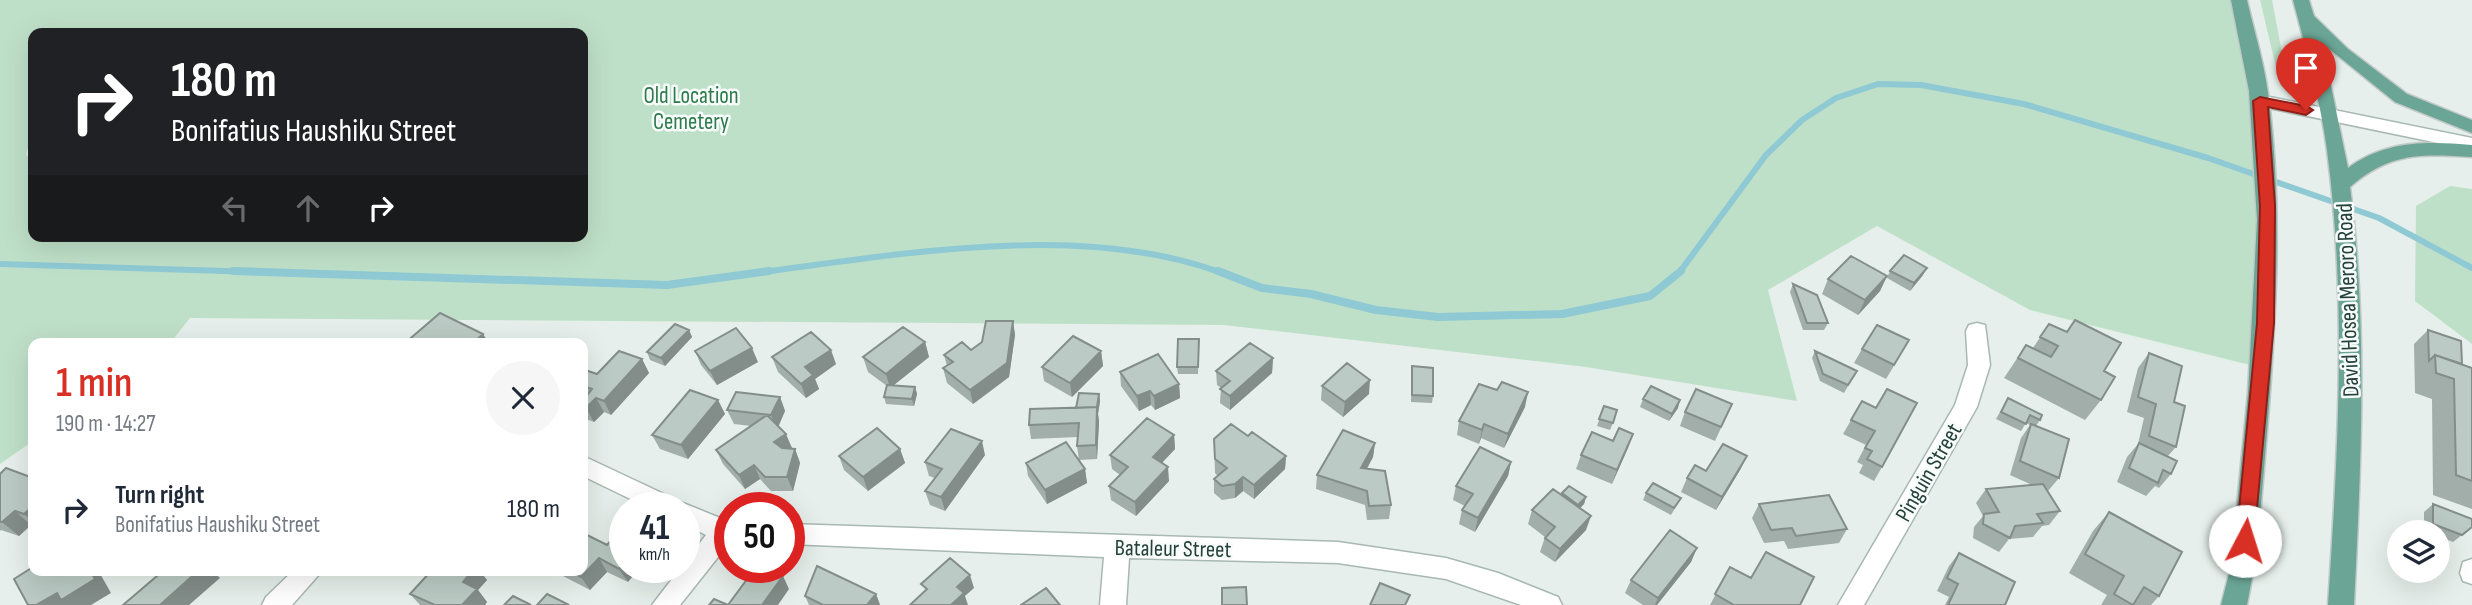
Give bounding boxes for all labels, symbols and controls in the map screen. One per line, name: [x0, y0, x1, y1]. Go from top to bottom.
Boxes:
pin: [2276, 38, 2336, 110]
icon: arrive: [2287, 49, 2325, 87]
text: 180 m: [171, 52, 277, 111]
icon: right: [56, 56, 147, 147]
park label: Old Location Cemetery: [643, 82, 739, 136]
text: Bonifatius Haushiku Street: [171, 112, 456, 151]
icon: left: [216, 189, 254, 227]
icon: ahead: [289, 189, 327, 227]
icon: right: [362, 189, 400, 227]
street label: David Hosea Meroro Road: [2331, 203, 2365, 397]
text: 1 min: [56, 358, 132, 409]
button: close: [486, 361, 560, 435]
text: 190 m · 14:27: [56, 410, 156, 438]
street label: Pinguin Street: [1890, 418, 1968, 527]
text: Turn right: [115, 480, 204, 511]
icon: right: [56, 491, 94, 529]
speed limit sign: 50: [714, 492, 805, 583]
text: 180 m: [507, 494, 560, 525]
position arrow: [2208, 504, 2282, 578]
text: 41: [639, 507, 670, 550]
text: Bonifatius Haushiku Street: [115, 511, 320, 539]
map controls: [2387, 520, 2450, 583]
button: layers: [2387, 520, 2450, 583]
street label: Bataleur Street: [1114, 534, 1232, 564]
text: km/h: [639, 544, 670, 565]

